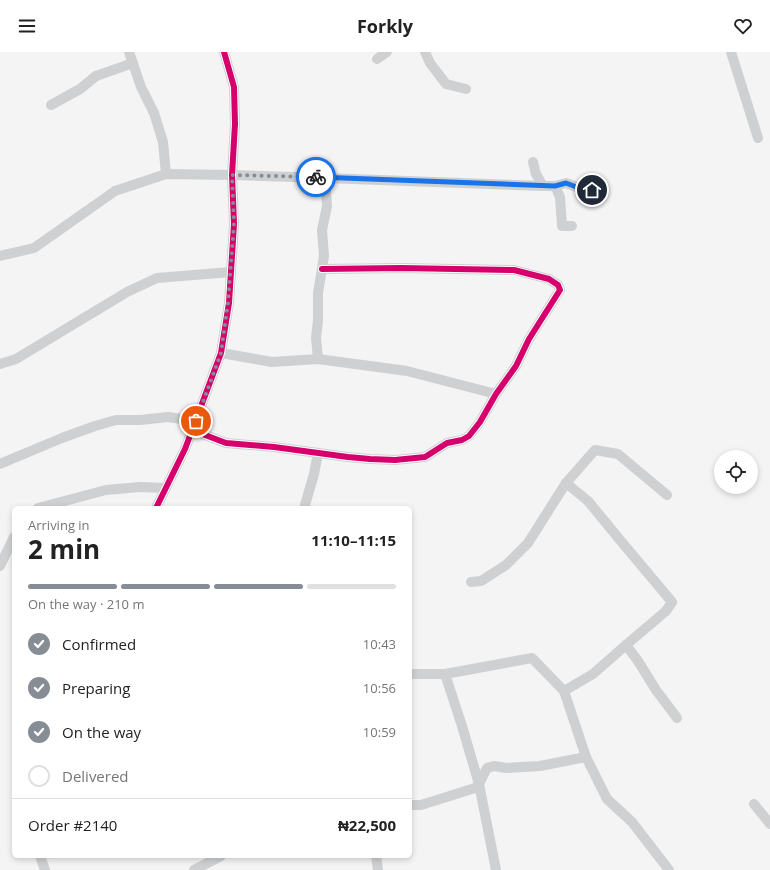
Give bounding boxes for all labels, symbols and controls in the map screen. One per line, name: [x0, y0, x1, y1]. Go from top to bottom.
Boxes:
text: Forkly: [357, 14, 413, 38]
icon: menu: [16, 15, 38, 37]
icon: heart: [732, 15, 754, 37]
courier: [296, 157, 336, 197]
icon: bike: [305, 166, 327, 188]
pin: [575, 173, 609, 207]
icon: home: [581, 179, 603, 201]
pin: [179, 404, 213, 438]
icon: bag: [185, 410, 207, 432]
map controls: [714, 450, 758, 494]
button: locate: [714, 450, 758, 494]
text: Arriving in: [28, 516, 90, 534]
text: 11:10–11:15: [311, 530, 396, 550]
text: 2 min: [28, 531, 100, 567]
text: On the way · 210 m: [28, 595, 144, 613]
icon: check: [28, 633, 50, 655]
text: Confirmed: [62, 634, 136, 654]
text: 10:43: [363, 635, 396, 653]
icon: check: [28, 677, 50, 699]
text: Preparing: [62, 678, 130, 698]
text: 10:56: [363, 679, 396, 697]
icon: check: [28, 721, 50, 743]
text: On the way: [62, 722, 141, 742]
text: 10:59: [363, 723, 396, 741]
text: Delivered: [62, 766, 129, 786]
text: Order #2140: [28, 815, 117, 835]
text: ₦22,500: [338, 815, 396, 835]

